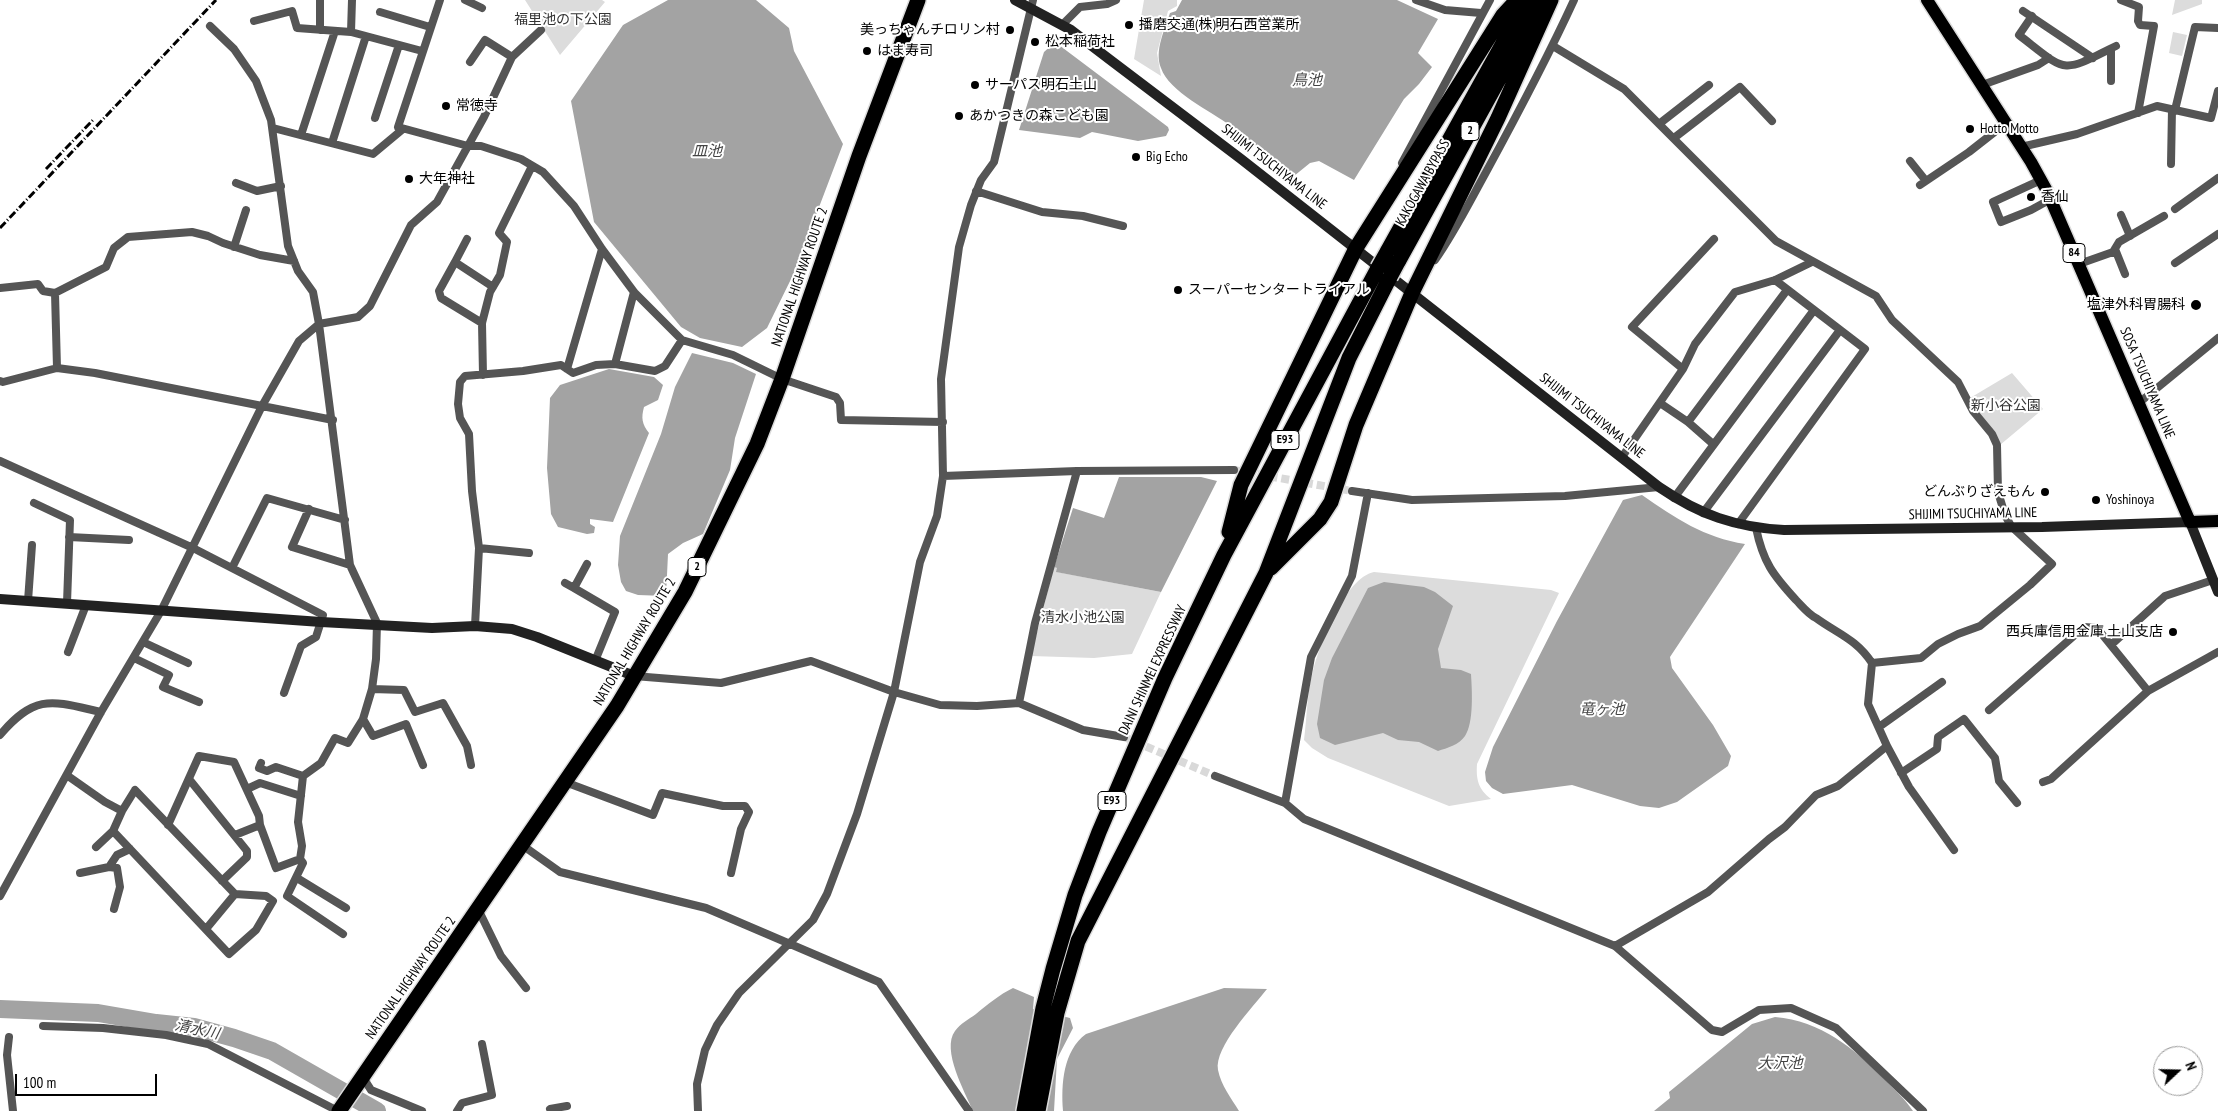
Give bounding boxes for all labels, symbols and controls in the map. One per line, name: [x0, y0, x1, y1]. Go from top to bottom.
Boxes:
park label: 福里池の下公園: [514, 12, 612, 28]
place label: 播磨交通(株)明石西営業所: [1139, 17, 1300, 33]
marker: 播磨交通(株)明石西営業所: [1123, 19, 1135, 31]
place label: 美っちゃんチロリン村: [860, 22, 1000, 38]
marker: 美っちゃんチロリン村: [1004, 24, 1016, 36]
place label: 松本稲荷社: [1045, 34, 1115, 50]
marker: 松本稲荷社: [1029, 36, 1041, 48]
place label: はま寿司: [877, 43, 933, 59]
marker: はま寿司: [861, 45, 873, 57]
water label: 鳥池: [1292, 72, 1322, 90]
place label: サーパス明石土山: [985, 77, 1097, 93]
marker: サーパス明石土山: [969, 79, 981, 91]
place label: 常徳寺: [456, 98, 498, 114]
marker: 常徳寺: [440, 100, 452, 112]
place label: あかつきの森こども園: [969, 108, 1109, 124]
marker: あかつきの森こども園: [953, 110, 965, 122]
street label: SHIJIMI TSUCHIYAMA LINE: [1218, 121, 1330, 213]
place label: Hotto Motto: [1980, 121, 2039, 137]
road number: 2: [1461, 122, 1479, 140]
marker: Hotto Motto: [1964, 123, 1976, 135]
street label: KAKOGAWA BYPASS: [1392, 137, 1454, 229]
water label: 皿池: [692, 143, 722, 161]
place label: Big Echo: [1146, 149, 1188, 165]
marker: Big Echo: [1130, 151, 1142, 163]
place label: 大年神社: [419, 171, 475, 187]
marker: 大年神社: [403, 173, 415, 185]
place label: 香仙: [2041, 189, 2069, 205]
marker: 香仙: [2025, 191, 2037, 203]
street label: NATIONAL HIGHWAY ROUTE 2: [768, 205, 832, 349]
road number: 84: [2063, 244, 2085, 262]
place label: スーパーセンタートライアル: [1188, 282, 1370, 298]
marker: スーパーセンタートライアル: [1172, 284, 1184, 296]
place label: 塩津外科胃腸科: [2087, 297, 2185, 313]
marker: 塩津外科胃腸科: [2189, 298, 2203, 312]
street label: SOSA TSUCHIYAMA LINE: [2116, 325, 2178, 441]
street label: SHIJIMI TSUCHIYAMA LINE: [1536, 370, 1648, 462]
park label: 新小谷公園: [1971, 398, 2041, 414]
road number: E93: [1271, 430, 1299, 450]
place label: どんぶりざえもん: [1923, 484, 2035, 500]
marker: どんぶりざえもん: [2039, 486, 2051, 498]
place label: Yoshinoya: [2106, 492, 2154, 508]
marker: Yoshinoya: [2090, 494, 2102, 506]
street label: SHIJIMI TSUCHIYAMA LINE: [1909, 504, 2037, 524]
road number: 2: [688, 558, 706, 576]
street label: NATIONAL HIGHWAY ROUTE 2: [590, 575, 680, 709]
street label: DAINI SHINMEI EXPRESSWAY: [1116, 602, 1190, 738]
park label: 清水小池公園: [1041, 610, 1125, 626]
place label: 西兵庫信用金庫 土山支店: [2006, 624, 2163, 640]
marker: 西兵庫信用金庫 土山支店: [2167, 626, 2179, 638]
water label: 竜ヶ池: [1580, 701, 1624, 719]
road number: E93: [1098, 791, 1126, 810]
street label: NATIONAL HIGHWAY ROUTE 2: [362, 913, 460, 1043]
water label: 清水川: [173, 1017, 221, 1043]
north arrow: [2153, 1046, 2203, 1096]
water label: 大沢池: [1758, 1055, 1802, 1073]
text: N: [2181, 1059, 2201, 1073]
scale bar: [18, 1064, 160, 1096]
text: 100 m: [23, 1073, 56, 1092]

